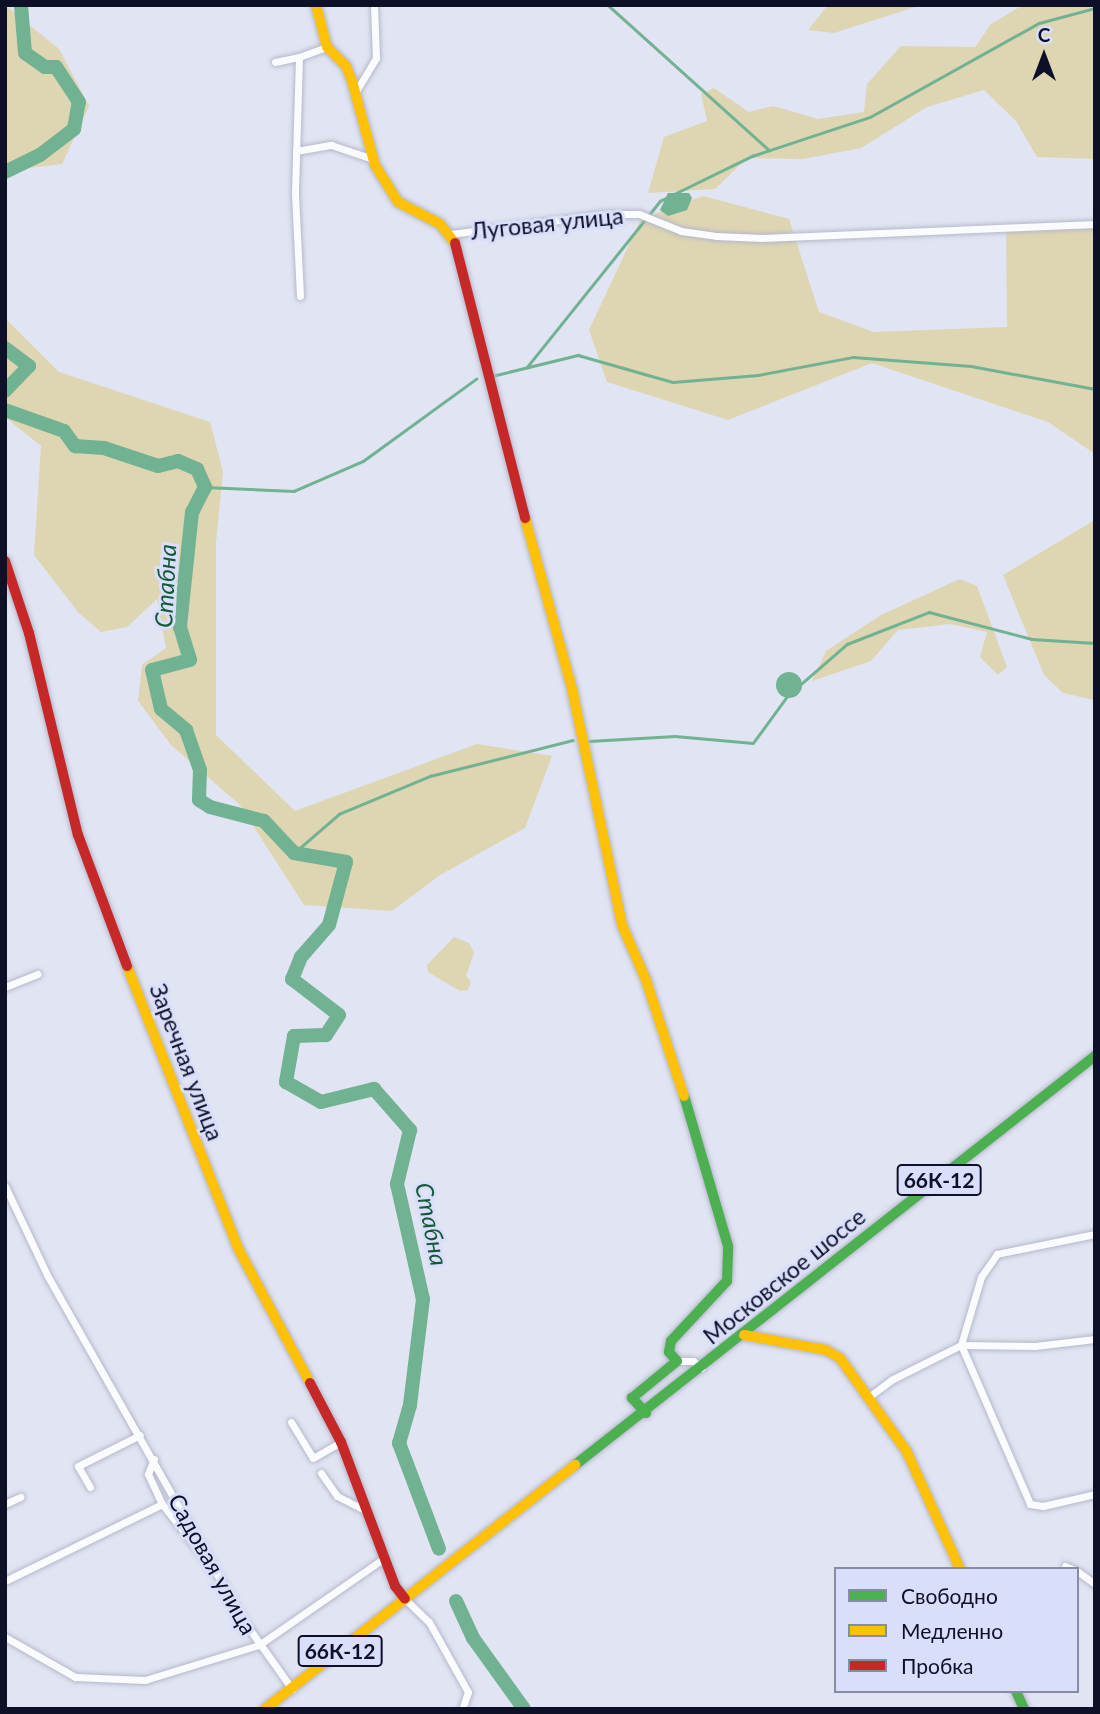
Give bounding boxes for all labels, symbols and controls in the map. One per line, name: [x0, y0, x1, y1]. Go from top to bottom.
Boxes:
north arrow: [1009, 21, 1079, 91]
text: С: [1038, 23, 1050, 46]
street label: Луговая улица: [469, 201, 625, 245]
water label: Стабна: [148, 543, 182, 629]
street label: Заречная улица: [144, 980, 230, 1144]
road number: 66К-12: [895, 1162, 983, 1198]
water label: Стабна: [410, 1180, 454, 1268]
street label: Московское шоссе: [698, 1202, 870, 1350]
street label: Садовая улица: [163, 1489, 263, 1639]
legend: [834, 1567, 1079, 1693]
text: Свободно: [901, 1583, 998, 1608]
text: Медленно: [901, 1618, 1003, 1643]
road number: 66К-12: [296, 1634, 384, 1668]
text: Пробка: [901, 1653, 974, 1678]

